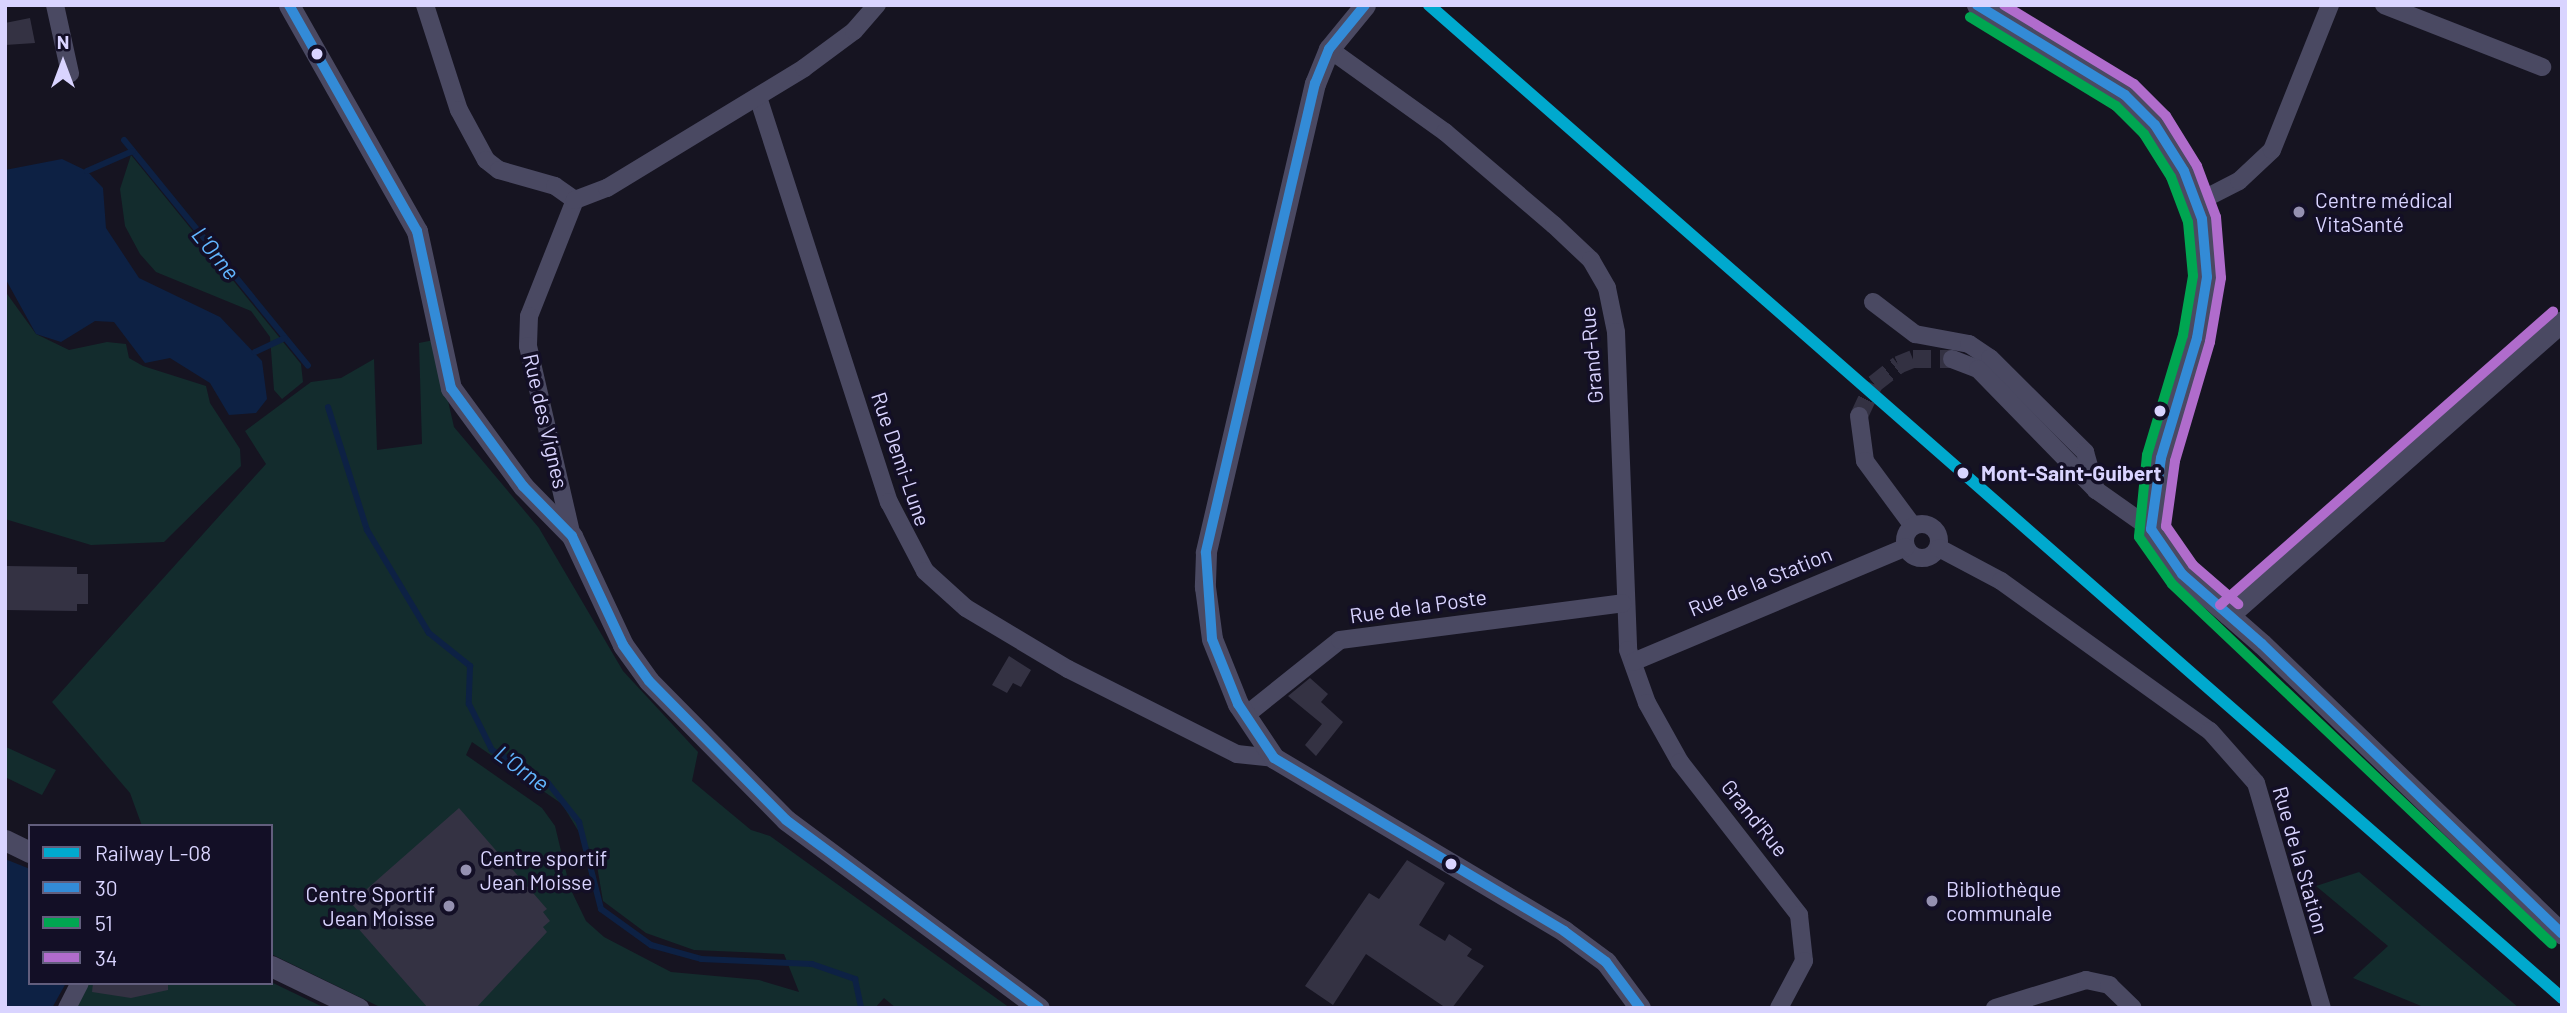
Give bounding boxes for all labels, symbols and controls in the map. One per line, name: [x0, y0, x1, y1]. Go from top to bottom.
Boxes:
north arrow: [28, 28, 98, 98]
text: N: [57, 30, 69, 53]
unlabelled marker: [310, 47, 324, 61]
place label: Centre médical VitaSanté: [2315, 187, 2453, 237]
marker: Centre médical VitaSanté: [2289, 202, 2309, 222]
water label: L'Orne: [186, 221, 246, 285]
street label: Grand-Rue: [1574, 305, 1608, 405]
street label: Rue des Vignes: [518, 351, 574, 491]
street label: Rue Demi-Lune: [866, 389, 936, 529]
unlabelled marker: [2153, 404, 2167, 418]
place label: Mont-Saint-Guibert: [1981, 460, 2161, 486]
marker: Mont-Saint-Guibert: [1951, 461, 1975, 485]
street label: Rue de la Station: [1685, 541, 1835, 621]
street label: Rue de la Poste: [1348, 584, 1488, 628]
water label: L'Orne: [489, 739, 555, 797]
street label: Grand'Rue: [1716, 774, 1794, 862]
street label: Rue de la Station: [2268, 783, 2334, 937]
legend: [28, 824, 273, 985]
text: Railway L-08: [95, 840, 211, 865]
place label: Centre sportif Jean Moisse: [480, 845, 607, 895]
unlabelled marker: [1444, 857, 1458, 871]
marker: Centre sportif Jean Moisse: [458, 862, 474, 878]
text: 30: [95, 875, 118, 900]
place label: Bibliothèque communale: [1946, 876, 2062, 926]
place label: Centre Sportif Jean Moisse: [306, 881, 435, 931]
marker: Bibliothèque communale: [1924, 893, 1940, 909]
marker: Centre Sportif Jean Moisse: [441, 898, 457, 914]
text: 51: [95, 910, 113, 935]
text: 34: [95, 945, 117, 970]

